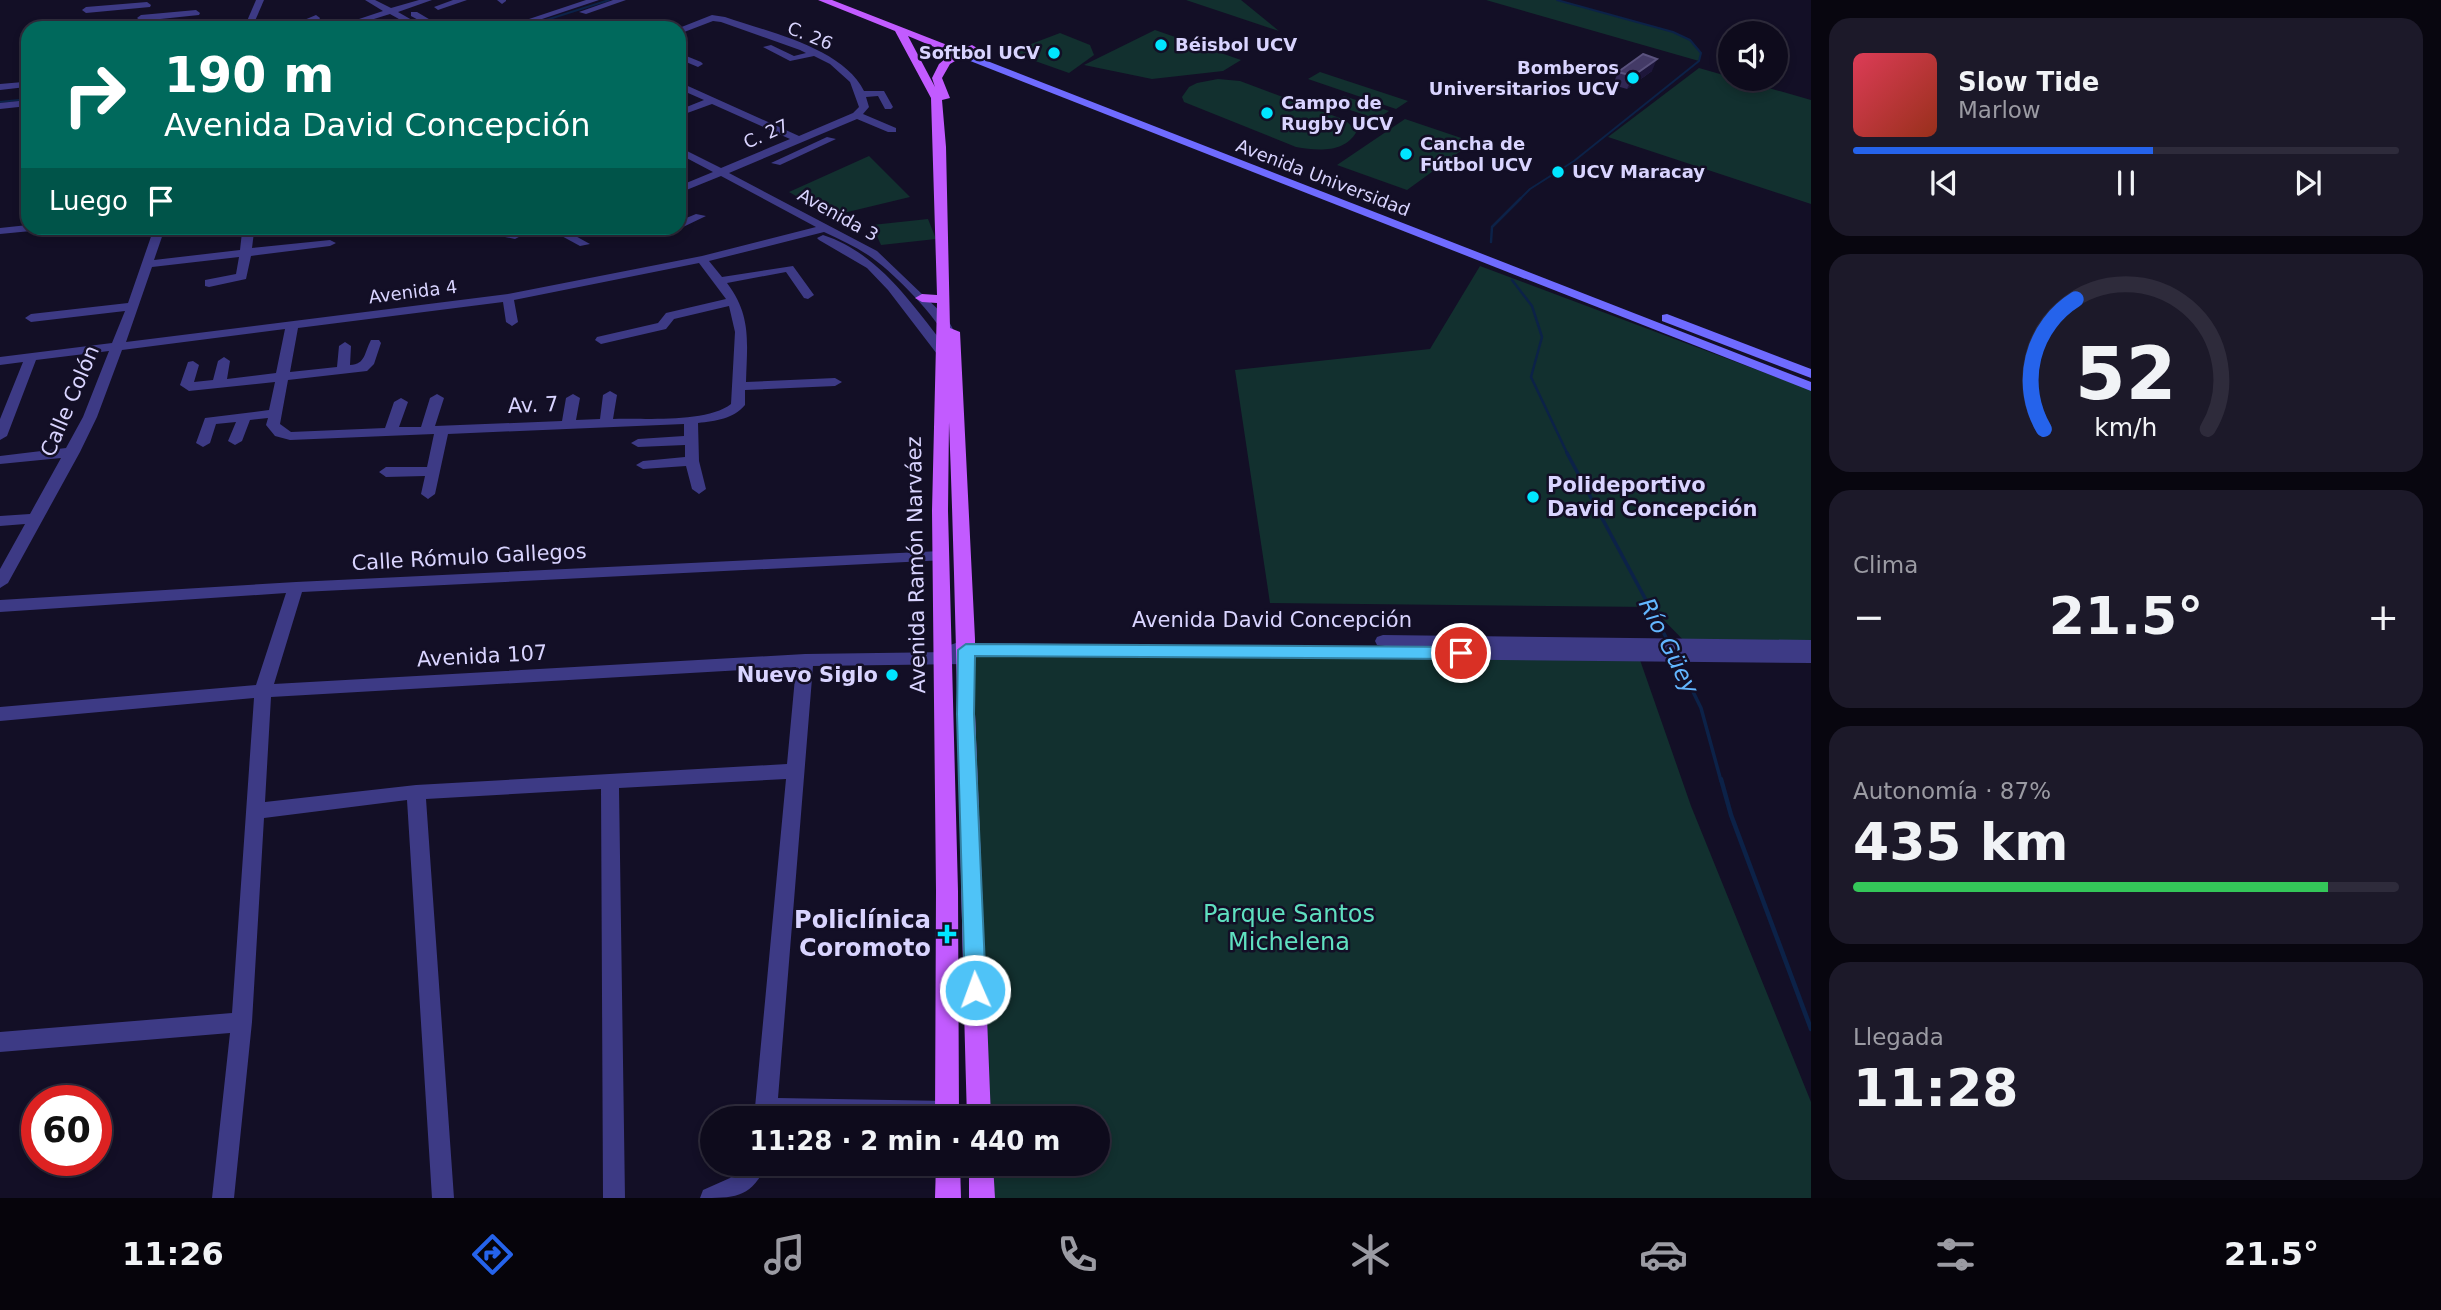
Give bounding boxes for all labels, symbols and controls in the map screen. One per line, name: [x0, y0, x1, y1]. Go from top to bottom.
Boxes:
street label: C. 26: [785, 17, 836, 54]
map controls: [1718, 21, 1788, 91]
button: sound: [1718, 21, 1788, 91]
place label: Béisbol UCV: [1175, 34, 1297, 55]
marker: Béisbol UCV: [1153, 37, 1169, 53]
place label: Softbol UCV: [919, 42, 1040, 63]
marker: Softbol UCV: [1046, 45, 1062, 61]
text: 190 m: [164, 47, 334, 104]
icon: right: [49, 49, 140, 140]
place label: Bomberos Universitarios UCV: [1429, 57, 1619, 99]
text: Slow Tide: [1958, 67, 2099, 97]
marker: Bomberos Universitarios UCV: [1625, 70, 1641, 86]
place label: Campo de Rugby UCV: [1281, 92, 1393, 134]
text: Marlow: [1958, 97, 2041, 123]
marker: Campo de Rugby UCV: [1259, 105, 1275, 121]
text: Avenida David Concepción: [164, 106, 591, 144]
street label: C. 27: [740, 114, 791, 153]
place label: Cancha de Fútbol UCV: [1420, 133, 1532, 175]
street label: Avenida Universidad: [1233, 135, 1413, 220]
marker: Cancha de Fútbol UCV: [1398, 146, 1414, 162]
place label: UCV Maracay: [1572, 161, 1705, 182]
marker: UCV Maracay: [1550, 164, 1566, 180]
icon: previous: [1925, 164, 1963, 202]
icon: pause: [2107, 164, 2145, 202]
icon: next: [2289, 164, 2327, 202]
icon: arrive: [142, 182, 180, 220]
street label: Avenida 3: [794, 184, 882, 245]
text: Luego: [49, 186, 128, 216]
street label: Avenida 4: [367, 276, 458, 307]
text: 52: [2075, 331, 2177, 416]
street label: Calle Colón: [36, 342, 104, 460]
street label: Av. 7: [507, 392, 559, 418]
text: km/h: [2094, 413, 2158, 442]
street label: Avenida Ramón Narváez: [902, 436, 930, 694]
place label: Polideportivo David Concepción: [1547, 473, 1757, 521]
marker: Polideportivo David Concepción: [1525, 489, 1541, 505]
street label: Calle Rómulo Gallegos: [351, 539, 587, 575]
text: Clima: [1853, 552, 1918, 578]
text: 21.5°: [2049, 586, 2203, 646]
water label: Río Güey: [1634, 594, 1704, 699]
text: −: [1853, 595, 1885, 639]
text: +: [2367, 595, 2399, 639]
street label: Avenida David Concepción: [1132, 608, 1412, 632]
pin: [1431, 623, 1491, 683]
icon: arrive: [1442, 634, 1480, 672]
street label: Avenida 107: [416, 641, 548, 671]
place label: Nuevo Siglo: [737, 663, 878, 687]
marker: Nuevo Siglo: [884, 667, 900, 683]
text: Autonomía · 87%: [1853, 778, 2051, 804]
text: 435 km: [1853, 812, 2068, 872]
park label: Parque Santos Michelena: [1203, 900, 1375, 956]
place label: Policlínica Coromoto: [794, 906, 931, 962]
marker: Policlínica Coromoto: [937, 924, 957, 944]
position arrow: [938, 953, 1012, 1027]
text: Llegada: [1853, 1024, 1944, 1050]
text: 11:28: [1853, 1058, 2019, 1118]
speed limit sign: 60: [21, 1085, 112, 1176]
text: 11:28 · 2 min · 440 m: [750, 1126, 1060, 1156]
icon: directions: [468, 1230, 517, 1279]
icon: music: [760, 1230, 809, 1279]
icon: phone: [1053, 1230, 1102, 1279]
icon: climate: [1346, 1230, 1395, 1279]
icon: car: [1639, 1230, 1688, 1279]
icon: filters: [1931, 1230, 1980, 1279]
text: 11:26: [122, 1235, 224, 1273]
text: 21.5°: [2224, 1235, 2319, 1273]

